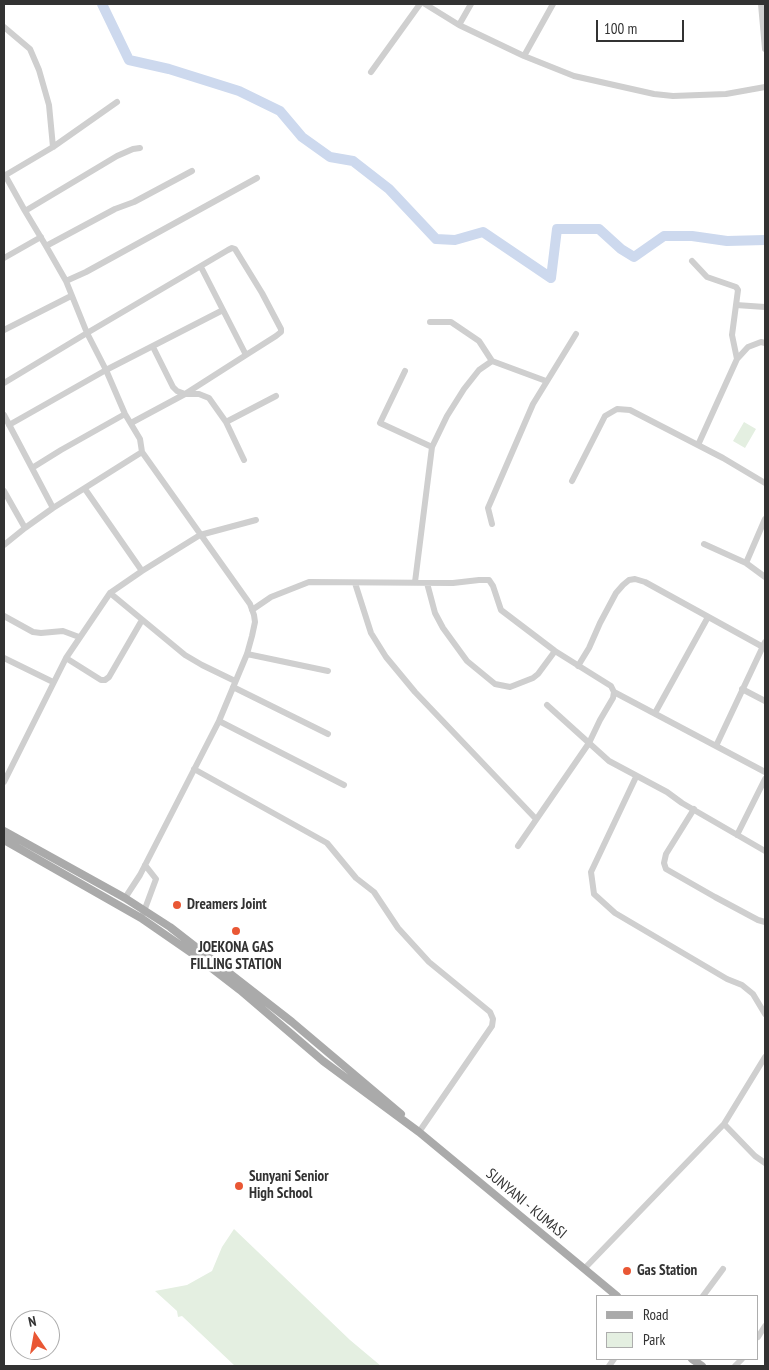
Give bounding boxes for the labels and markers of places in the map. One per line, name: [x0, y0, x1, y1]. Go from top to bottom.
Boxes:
place label: Dreamers Joint: [187, 896, 267, 914]
marker: Dreamers Joint: [171, 899, 183, 911]
marker: JOEKONA GAS FILLING STATION: [230, 925, 242, 937]
place label: JOEKONA GAS FILLING STATION: [190, 939, 282, 974]
place label: Sunyani Senior High School: [249, 1168, 329, 1203]
marker: Sunyani Senior High School: [233, 1180, 245, 1192]
place label: Gas Station: [637, 1262, 697, 1280]
marker: Gas Station: [621, 1265, 633, 1277]

